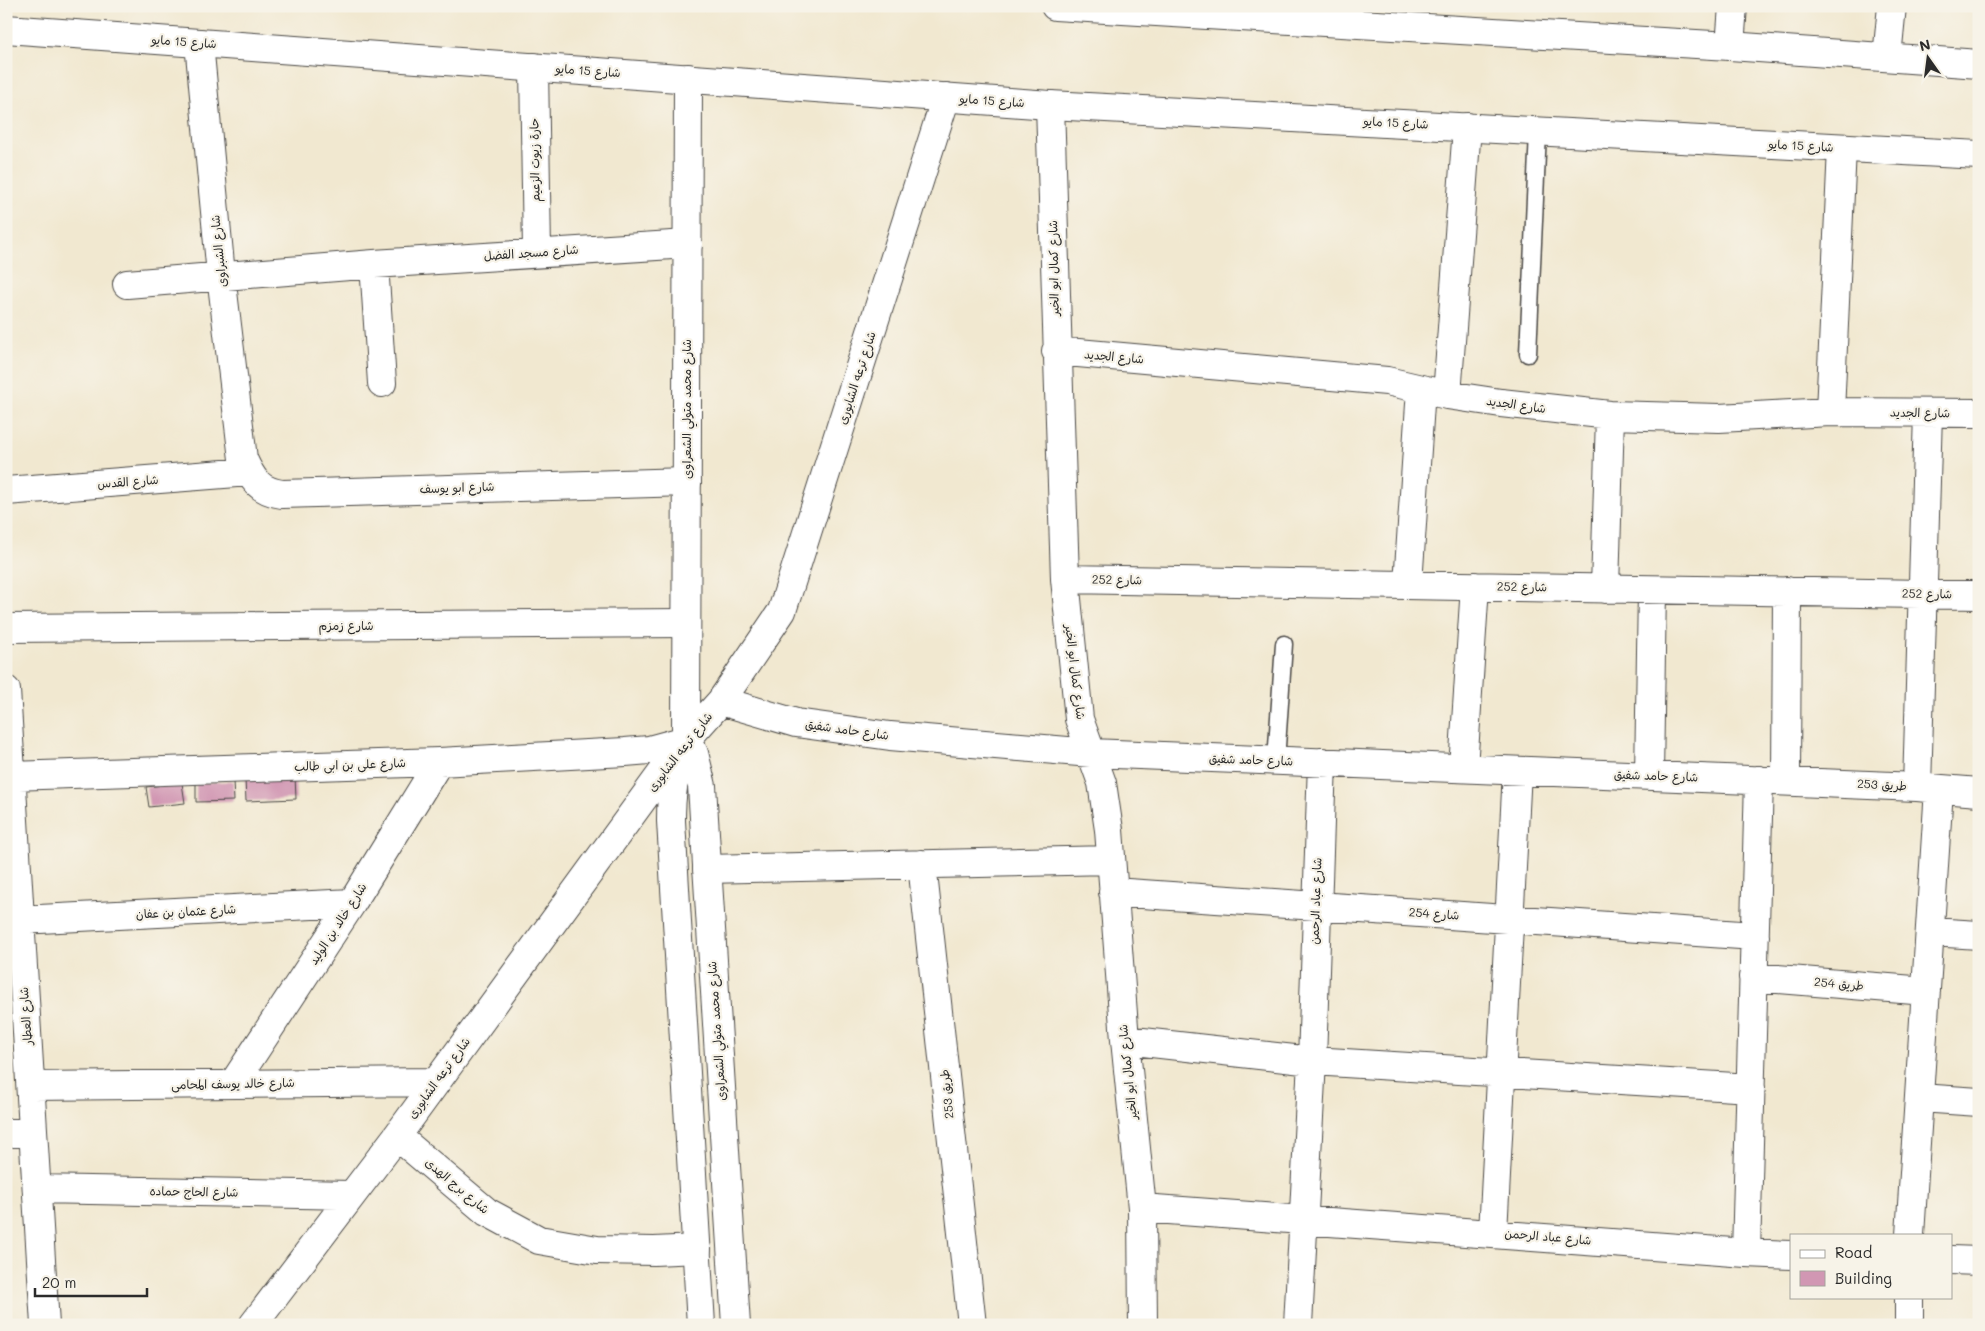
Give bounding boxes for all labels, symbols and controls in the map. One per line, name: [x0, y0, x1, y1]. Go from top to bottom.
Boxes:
street label: شارع 15 مايو: [150, 31, 217, 53]
north arrow: [1902, 32, 1952, 82]
text: N: [1917, 34, 1932, 55]
street label: شارع 15 مايو: [554, 60, 621, 82]
street label: شارع 15 مايو: [958, 90, 1025, 112]
street label: شارع 15 مايو: [1362, 112, 1429, 134]
street label: حارة زيوت الزعيم: [525, 118, 545, 202]
street label: شارع 15 مايو: [1767, 135, 1834, 157]
street label: شارع الشبراوى: [206, 214, 232, 288]
street label: شارع كمال ابو الخير: [1044, 220, 1064, 317]
street label: شارع مسجد الفضل: [483, 241, 579, 265]
street label: شارع ترعه الشابورى: [833, 329, 881, 427]
street label: شارع محمد متولي الشعراوى: [678, 339, 698, 479]
street label: شارع الجديد: [1083, 345, 1145, 369]
street label: شارع الجديد: [1485, 392, 1547, 418]
street label: شارع الجديد: [1890, 403, 1950, 423]
street label: شارع القدس: [97, 471, 159, 493]
street label: شارع ابو يوسف: [419, 478, 495, 498]
street label: شارع 252: [1092, 571, 1142, 589]
street label: شارع 252: [1497, 578, 1547, 596]
street label: شارع 252: [1902, 585, 1952, 603]
street label: شارع زمزم: [318, 617, 374, 635]
street label: شارع كمال ابو الخير: [1060, 622, 1090, 721]
street label: شارع ترعه الشابورى: [643, 708, 717, 796]
street label: شارع حامد شفيق: [804, 715, 890, 745]
street label: شارع حامد شفيق: [1209, 750, 1293, 770]
street label: شارع على بن ابى طالب: [294, 754, 406, 776]
street label: شارع حامد شفيق: [1614, 766, 1698, 786]
street label: طريق 253: [1857, 775, 1907, 793]
street label: شارع عباد الرحمن: [1305, 857, 1327, 945]
street label: شارع خالد بن الوليد: [305, 879, 371, 969]
street label: شارع عثمان بن عفان: [135, 900, 237, 924]
street label: شارع 254: [1408, 903, 1460, 925]
street label: شارع محمد متولي الشعراوى: [703, 960, 733, 1101]
street label: طريق 254: [1814, 973, 1865, 993]
street label: شارع العطار: [15, 986, 37, 1047]
street label: شارع كمال ابو الخير: [1114, 1023, 1142, 1122]
street label: شارع ترعه الشابورى: [403, 1034, 475, 1122]
street label: طريق 253: [935, 1069, 957, 1120]
street label: شارع خالد يوسف المحامى: [171, 1074, 295, 1094]
street label: شارع برج الهدى: [421, 1154, 493, 1218]
street label: شارع الحاج حماده: [149, 1182, 239, 1202]
street label: شارع عباد الرحمن: [1504, 1224, 1592, 1250]
legend: [1790, 1234, 1952, 1298]
text: Road: [1835, 1242, 1872, 1262]
scale bar: [35, 1266, 148, 1298]
text: Building: [1835, 1268, 1892, 1288]
text: 20 m: [42, 1272, 76, 1292]

